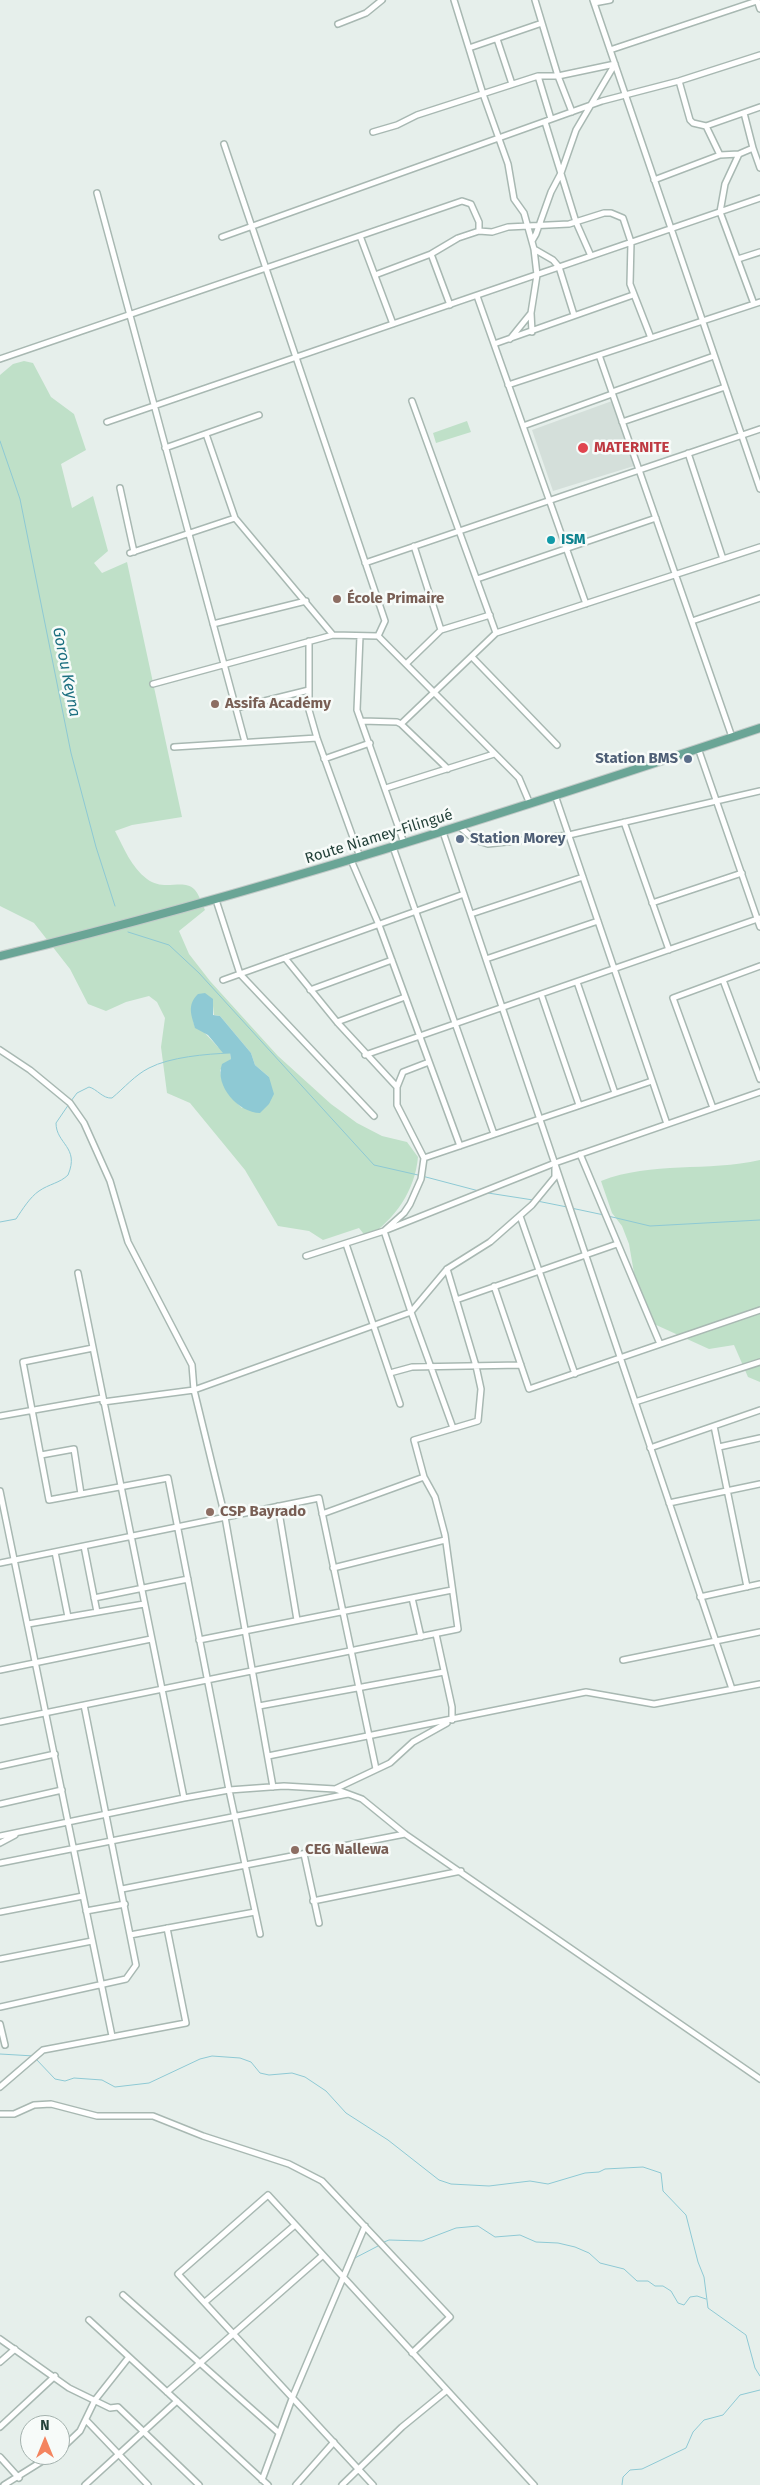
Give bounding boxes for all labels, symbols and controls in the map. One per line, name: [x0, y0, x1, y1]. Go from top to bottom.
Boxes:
place label: MATERNITE: [594, 439, 669, 457]
marker: MATERNITE: [576, 441, 590, 455]
place label: ISM: [561, 531, 586, 549]
marker: ISM: [545, 534, 557, 546]
place label: École Primaire: [347, 590, 444, 608]
marker: École Primaire: [331, 593, 343, 605]
water label: Gorou Keyna: [48, 626, 84, 718]
place label: Assifa Académy: [225, 695, 331, 713]
marker: Assifa Académy: [209, 698, 221, 710]
place label: Station BMS: [595, 750, 678, 768]
marker: Station BMS: [682, 753, 694, 765]
street label: Route Niamey-Filingué: [303, 806, 455, 868]
place label: Station Morey: [470, 830, 565, 848]
marker: Station Morey: [454, 833, 466, 845]
place label: CSP Bayrado: [220, 1503, 306, 1521]
marker: CSP Bayrado: [204, 1506, 216, 1518]
place label: CEG Nallewa: [305, 1841, 389, 1859]
marker: CEG Nallewa: [289, 1844, 301, 1856]
north arrow: [20, 2415, 70, 2465]
text: N: [40, 2417, 50, 2434]

